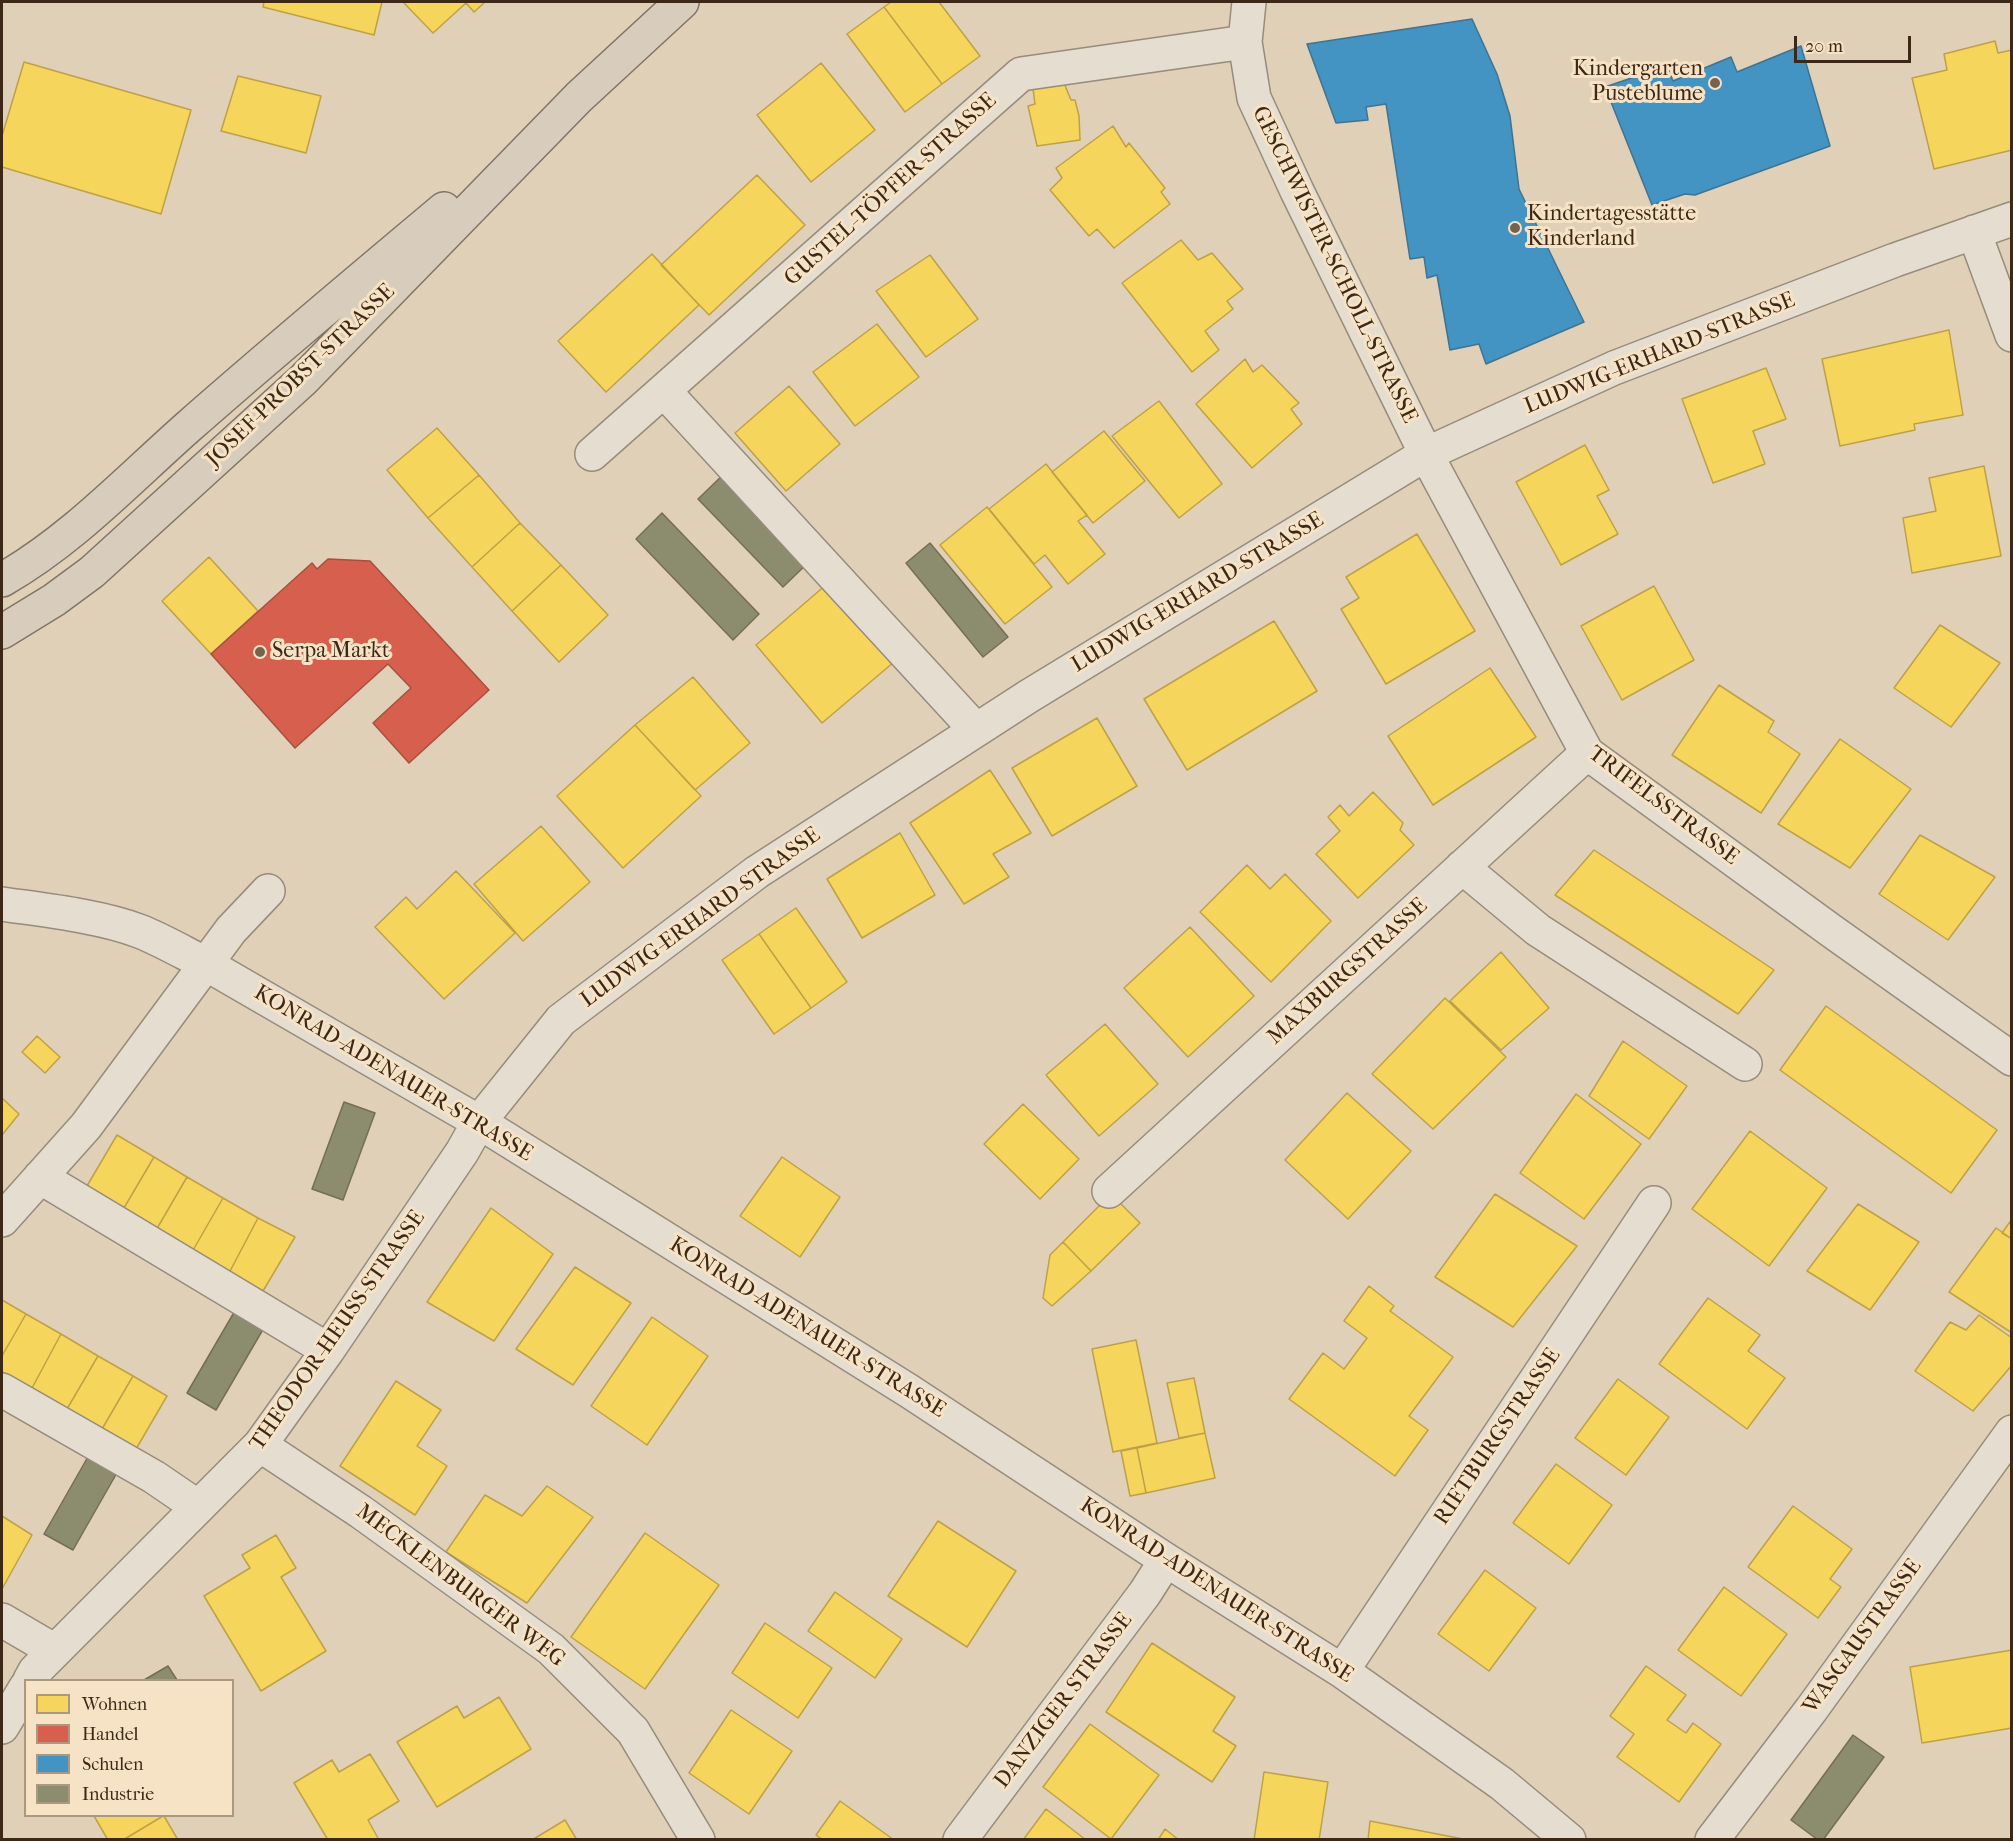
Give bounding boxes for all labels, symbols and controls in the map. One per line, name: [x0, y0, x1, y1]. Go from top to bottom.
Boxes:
scale bar: [1797, 24, 1914, 62]
text: 20 m: [1805, 36, 1843, 57]
place label: Kindergarten Pusteblume: [1573, 57, 1703, 108]
marker: Kindergarten Pusteblume: [1708, 76, 1722, 90]
street label: GUSTEL-TÖPFER-STRASSE: [780, 88, 1002, 292]
street label: GESCHWISTER-SCHOLL-STRASSE: [1246, 102, 1422, 428]
place label: Kindertagesstätte Kinderland: [1527, 202, 1696, 254]
marker: Kindertagesstätte Kinderland: [1508, 221, 1522, 235]
street label: JOSEF-PROBST-STRASSE: [201, 279, 401, 473]
street label: LUDWIG-ERHARD-STRASSE: [1521, 288, 1799, 420]
street label: LUDWIG-ERHARD-STRASSE: [1067, 507, 1329, 679]
place label: Serpa Markt: [272, 639, 390, 665]
marker: Serpa Markt: [253, 645, 267, 659]
street label: TRIFELSSTRASSE: [1582, 741, 1744, 871]
street label: LUDWIG-ERHARD-STRASSE: [576, 822, 826, 1014]
street label: MAXBURGSTRASSE: [1263, 893, 1433, 1051]
street label: KONRAD-ADENAUER-STRASSE: [249, 980, 537, 1168]
street label: THEODOR-HEUSS-STRASSE: [245, 1206, 431, 1456]
street label: KONRAD-ADENAUER-STRASSE: [664, 1232, 950, 1424]
street label: RIETBURGSTRASSE: [1429, 1344, 1567, 1530]
street label: KONRAD-ADENAUER-STRASSE: [1074, 1493, 1358, 1689]
street label: MECKLENBURGER WEG: [350, 1499, 570, 1673]
street label: WASGAUSTRASSE: [1798, 1554, 1928, 1720]
street label: DANZIGER STRASSE: [989, 1608, 1139, 1794]
legend: [24, 1679, 234, 1817]
text: Wohnen: [82, 1694, 147, 1715]
text: Handel: [82, 1724, 139, 1745]
text: Schulen: [82, 1754, 143, 1775]
text: Industrie: [82, 1784, 154, 1805]

